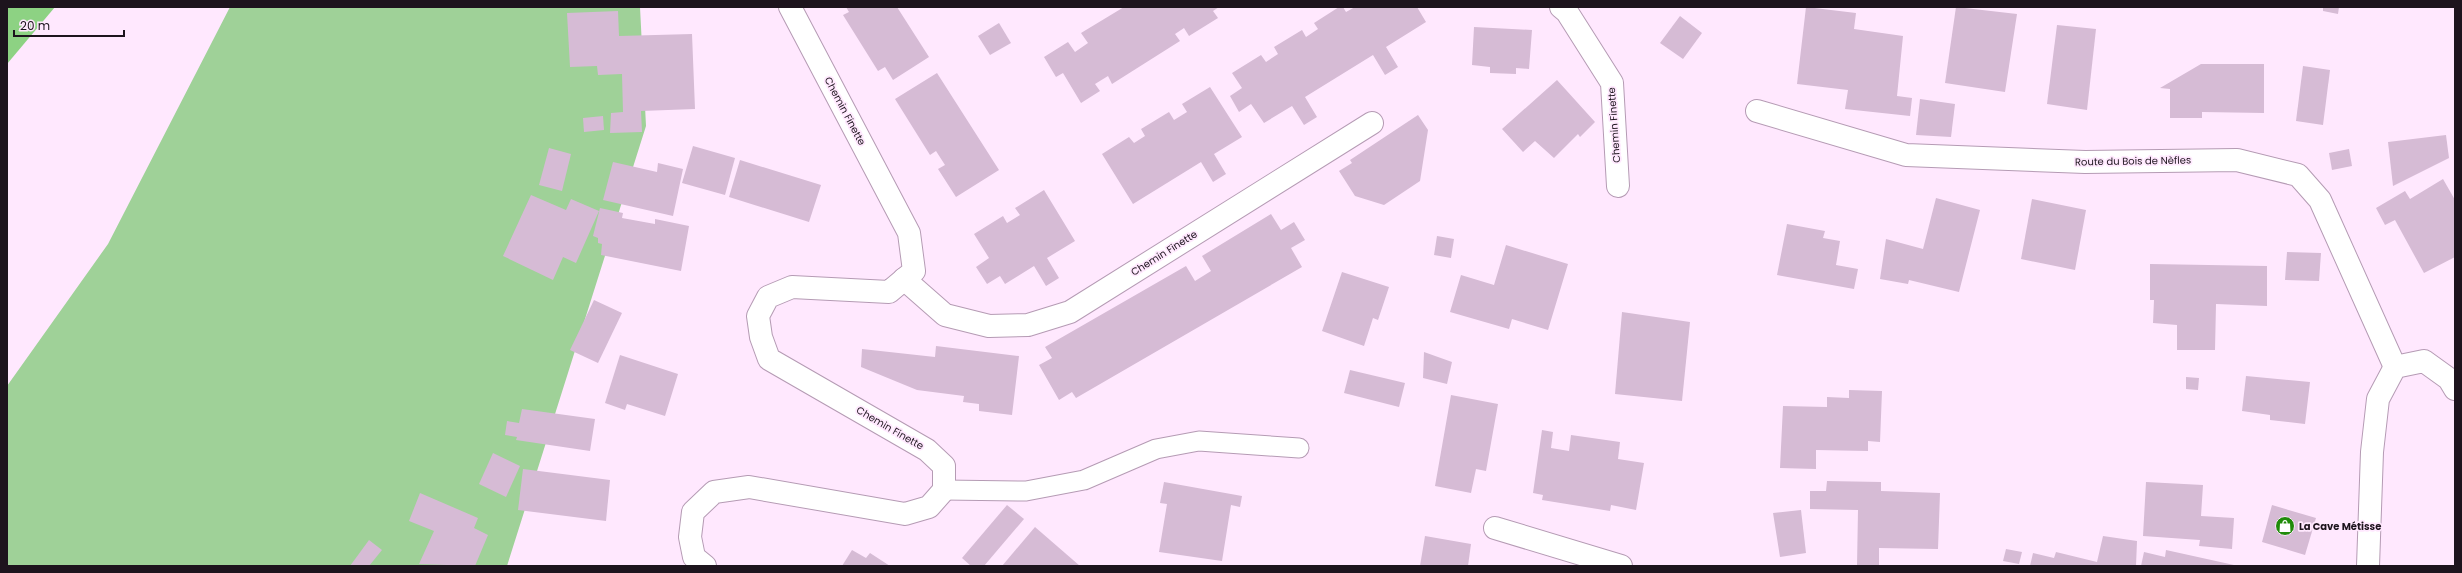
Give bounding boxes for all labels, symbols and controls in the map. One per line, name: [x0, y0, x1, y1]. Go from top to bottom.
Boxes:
scale bar: [14, 12, 124, 38]
text: 20 m: [20, 17, 50, 34]
street label: Chemin Finette: [821, 74, 869, 148]
street label: Chemin Finette: [1604, 87, 1624, 163]
street label: Route du Bois de Nèfles: [2075, 152, 2191, 170]
street label: Chemin Finette: [1128, 227, 1200, 279]
street label: Chemin Finette: [853, 403, 927, 453]
shop icon: La Cave Métisse: [2274, 515, 2296, 537]
place label: La Cave Métisse: [2299, 519, 2381, 534]

